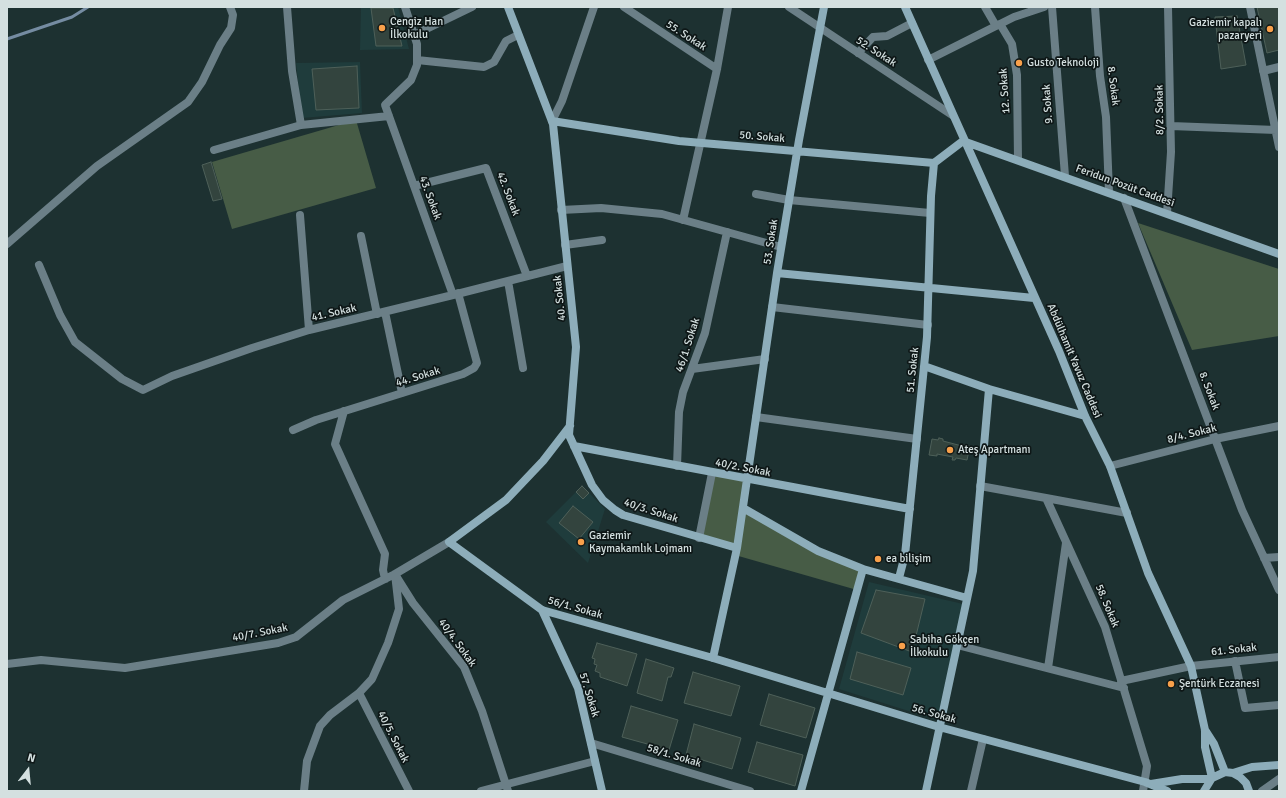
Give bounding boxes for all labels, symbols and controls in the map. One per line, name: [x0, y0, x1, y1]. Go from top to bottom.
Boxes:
place label: Cengiz Han İlkokulu: [390, 15, 443, 41]
place label: Gaziemir kapalı pazaryeri: [1189, 16, 1262, 42]
street label: 55. Sokak: [663, 18, 709, 54]
marker: Cengiz Han İlkokulu: [377, 23, 387, 33]
marker: Gaziemir kapalı pazaryeri: [1265, 24, 1275, 34]
street label: 52. Sokak: [853, 34, 899, 70]
place label: Gusto Teknoloji: [1027, 56, 1099, 70]
marker: Gusto Teknoloji: [1014, 58, 1024, 68]
street label: 8. Sokak: [1104, 65, 1122, 107]
street label: 12. Sokak: [997, 68, 1013, 114]
street label: 9. Sokak: [1040, 84, 1056, 124]
street label: 8/2. Sokak: [1153, 85, 1167, 135]
street label: 50. Sokak: [739, 128, 785, 146]
street label: Feridun Pozüt Caddesi: [1074, 162, 1176, 210]
street label: 42. Sokak: [494, 170, 522, 218]
street label: 43. Sokak: [416, 174, 444, 222]
street label: 53. Sokak: [761, 218, 781, 266]
street label: 40. Sokak: [551, 275, 569, 321]
street label: 41. Sokak: [310, 301, 358, 325]
street label: Abdülhamit Yavuz Caddesi: [1044, 302, 1104, 420]
street label: 46/1. Sokak: [673, 316, 703, 374]
street label: 51. Sokak: [904, 347, 922, 393]
street label: 44. Sokak: [394, 364, 442, 390]
street label: 8. Sokak: [1196, 370, 1222, 412]
street label: 8/4. Sokak: [1166, 422, 1218, 446]
place label: Ateş Apartmanı: [958, 443, 1031, 457]
marker: Ateş Apartmanı: [945, 445, 955, 455]
street label: 40/2. Sokak: [714, 456, 772, 480]
street label: 40/3. Sokak: [622, 496, 680, 526]
place label: Gaziemir Kaymakamlık Lojmanı: [589, 529, 692, 555]
marker: Gaziemir Kaymakamlık Lojmanı: [576, 537, 586, 547]
place label: ea bilişim: [886, 552, 931, 566]
marker: ea bilişim: [873, 554, 883, 564]
street label: 58. Sokak: [1092, 582, 1122, 630]
street label: 56/1. Sokak: [546, 594, 604, 622]
street label: 40/4. Sokak: [435, 616, 479, 670]
street label: 40/7. Sokak: [231, 621, 289, 645]
place label: Sabiha Gökçen İlkokulu: [910, 633, 979, 659]
marker: Sabiha Gökçen İlkokulu: [897, 641, 907, 651]
street label: 61. Sokak: [1211, 641, 1257, 659]
street label: 57. Sokak: [576, 671, 602, 719]
place label: Şentürk Eczanesi: [1179, 677, 1260, 691]
marker: Şentürk Eczanesi: [1166, 679, 1176, 689]
street label: 56. Sokak: [910, 701, 958, 727]
street label: 40/5. Sokak: [374, 709, 412, 765]
street label: 58/1. Sokak: [645, 741, 703, 771]
north arrow: [8, 750, 48, 790]
text: N: [26, 751, 37, 765]

